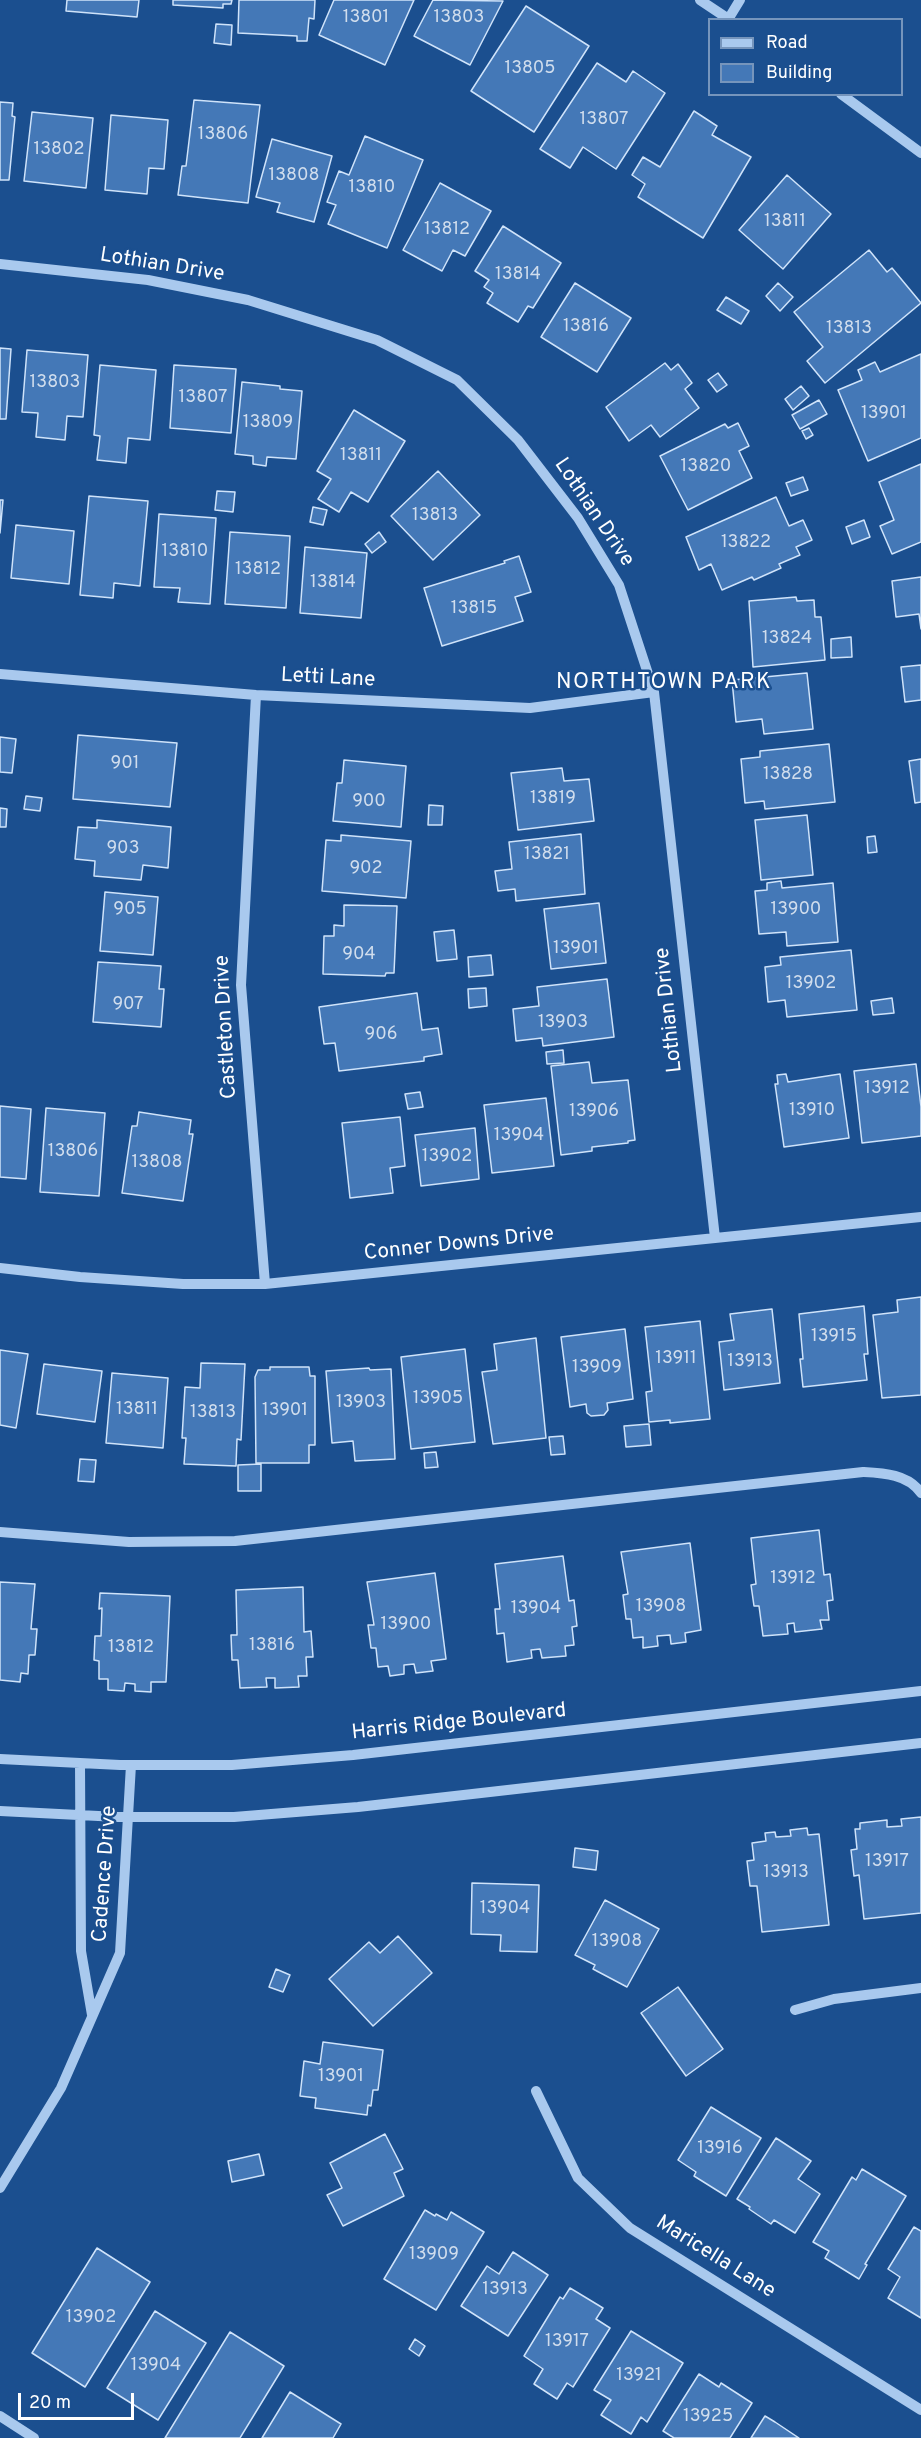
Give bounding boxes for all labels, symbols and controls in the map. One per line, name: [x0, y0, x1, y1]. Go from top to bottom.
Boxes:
house number: 13801: [343, 7, 389, 29]
house number: 13803: [434, 7, 484, 29]
legend: [708, 18, 903, 96]
text: Road: [766, 32, 808, 55]
house number: 13805: [504, 58, 556, 80]
text: Building: [766, 62, 832, 85]
house number: 13807: [580, 109, 628, 131]
house number: 13806: [198, 124, 248, 146]
house number: 13802: [34, 139, 84, 161]
house number: 13808: [269, 165, 319, 187]
house number: 13810: [349, 177, 395, 199]
house number: 13811: [764, 211, 806, 233]
house number: 13812: [424, 219, 470, 241]
street label: Lothian Drive: [98, 244, 226, 288]
house number: 13814: [495, 264, 541, 286]
house number: 13816: [563, 316, 609, 338]
house number: 13813: [826, 318, 872, 340]
house number: 13803: [30, 372, 80, 394]
house number: 13807: [179, 387, 227, 409]
house number: 13901: [861, 403, 907, 425]
house number: 13809: [243, 412, 293, 434]
house number: 13811: [340, 445, 382, 467]
street label: Lothian Drive: [547, 454, 639, 572]
house number: 13820: [681, 456, 731, 478]
house number: 13813: [412, 505, 458, 527]
house number: 13822: [721, 532, 771, 554]
house number: 13810: [162, 541, 208, 563]
house number: 13812: [235, 559, 281, 581]
house number: 13814: [310, 572, 356, 594]
house number: 13815: [451, 598, 497, 620]
house number: 13824: [762, 628, 812, 650]
street label: Letti Lane: [280, 664, 376, 694]
district label: NORTHTOWN PARK: [556, 671, 772, 697]
house number: 901: [111, 753, 139, 775]
house number: 13828: [763, 764, 813, 786]
house number: 13819: [530, 788, 576, 810]
house number: 900: [352, 791, 386, 813]
house number: 903: [107, 838, 139, 860]
house number: 13821: [524, 844, 570, 866]
house number: 902: [349, 858, 383, 880]
house number: 905: [113, 899, 147, 921]
house number: 13900: [771, 899, 821, 921]
house number: 13901: [553, 938, 599, 960]
house number: 904: [342, 944, 376, 966]
street label: Lothian Drive: [651, 946, 689, 1074]
street label: Castleton Drive: [211, 954, 243, 1100]
house number: 13902: [786, 973, 836, 995]
house number: 907: [112, 994, 144, 1016]
house number: 13903: [538, 1012, 588, 1034]
house number: 906: [365, 1024, 397, 1046]
house number: 13912: [864, 1078, 910, 1100]
house number: 13910: [789, 1100, 835, 1122]
house number: 13906: [569, 1101, 619, 1123]
house number: 13904: [494, 1125, 544, 1147]
house number: 13806: [48, 1141, 98, 1163]
house number: 13902: [422, 1146, 472, 1168]
house number: 13808: [132, 1152, 182, 1174]
street label: Conner Downs Drive: [363, 1222, 555, 1268]
house number: 13915: [811, 1326, 857, 1348]
house number: 13911: [655, 1348, 697, 1370]
house number: 13913: [727, 1351, 773, 1373]
house number: 13909: [572, 1357, 622, 1379]
house number: 13905: [413, 1388, 463, 1410]
house number: 13903: [336, 1392, 386, 1414]
house number: 13811: [116, 1399, 158, 1421]
house number: 13901: [262, 1400, 308, 1422]
house number: 13813: [190, 1402, 236, 1424]
house number: 13912: [770, 1568, 816, 1590]
house number: 13908: [636, 1596, 686, 1618]
house number: 13904: [511, 1598, 561, 1620]
house number: 13900: [381, 1614, 431, 1636]
house number: 13816: [249, 1635, 295, 1657]
house number: 13812: [108, 1637, 154, 1659]
street label: Harris Ridge Boulevard: [350, 1699, 568, 1747]
street label: Cadence Drive: [89, 1805, 123, 1943]
house number: 13917: [865, 1851, 909, 1873]
house number: 13913: [763, 1862, 809, 1884]
house number: 13904: [480, 1898, 530, 1920]
house number: 13908: [592, 1931, 642, 1953]
house number: 13901: [318, 2066, 364, 2088]
house number: 13916: [697, 2138, 743, 2160]
street label: Maricella Lane: [650, 2211, 780, 2305]
house number: 13909: [409, 2244, 459, 2266]
house number: 13913: [482, 2279, 528, 2301]
house number: 13902: [66, 2307, 116, 2329]
house number: 13917: [545, 2331, 589, 2353]
house number: 13904: [131, 2355, 181, 2377]
house number: 13921: [616, 2365, 662, 2387]
scale bar: [21, 2381, 136, 2419]
text: 20 m: [29, 2392, 71, 2415]
house number: 13925: [683, 2406, 733, 2428]

